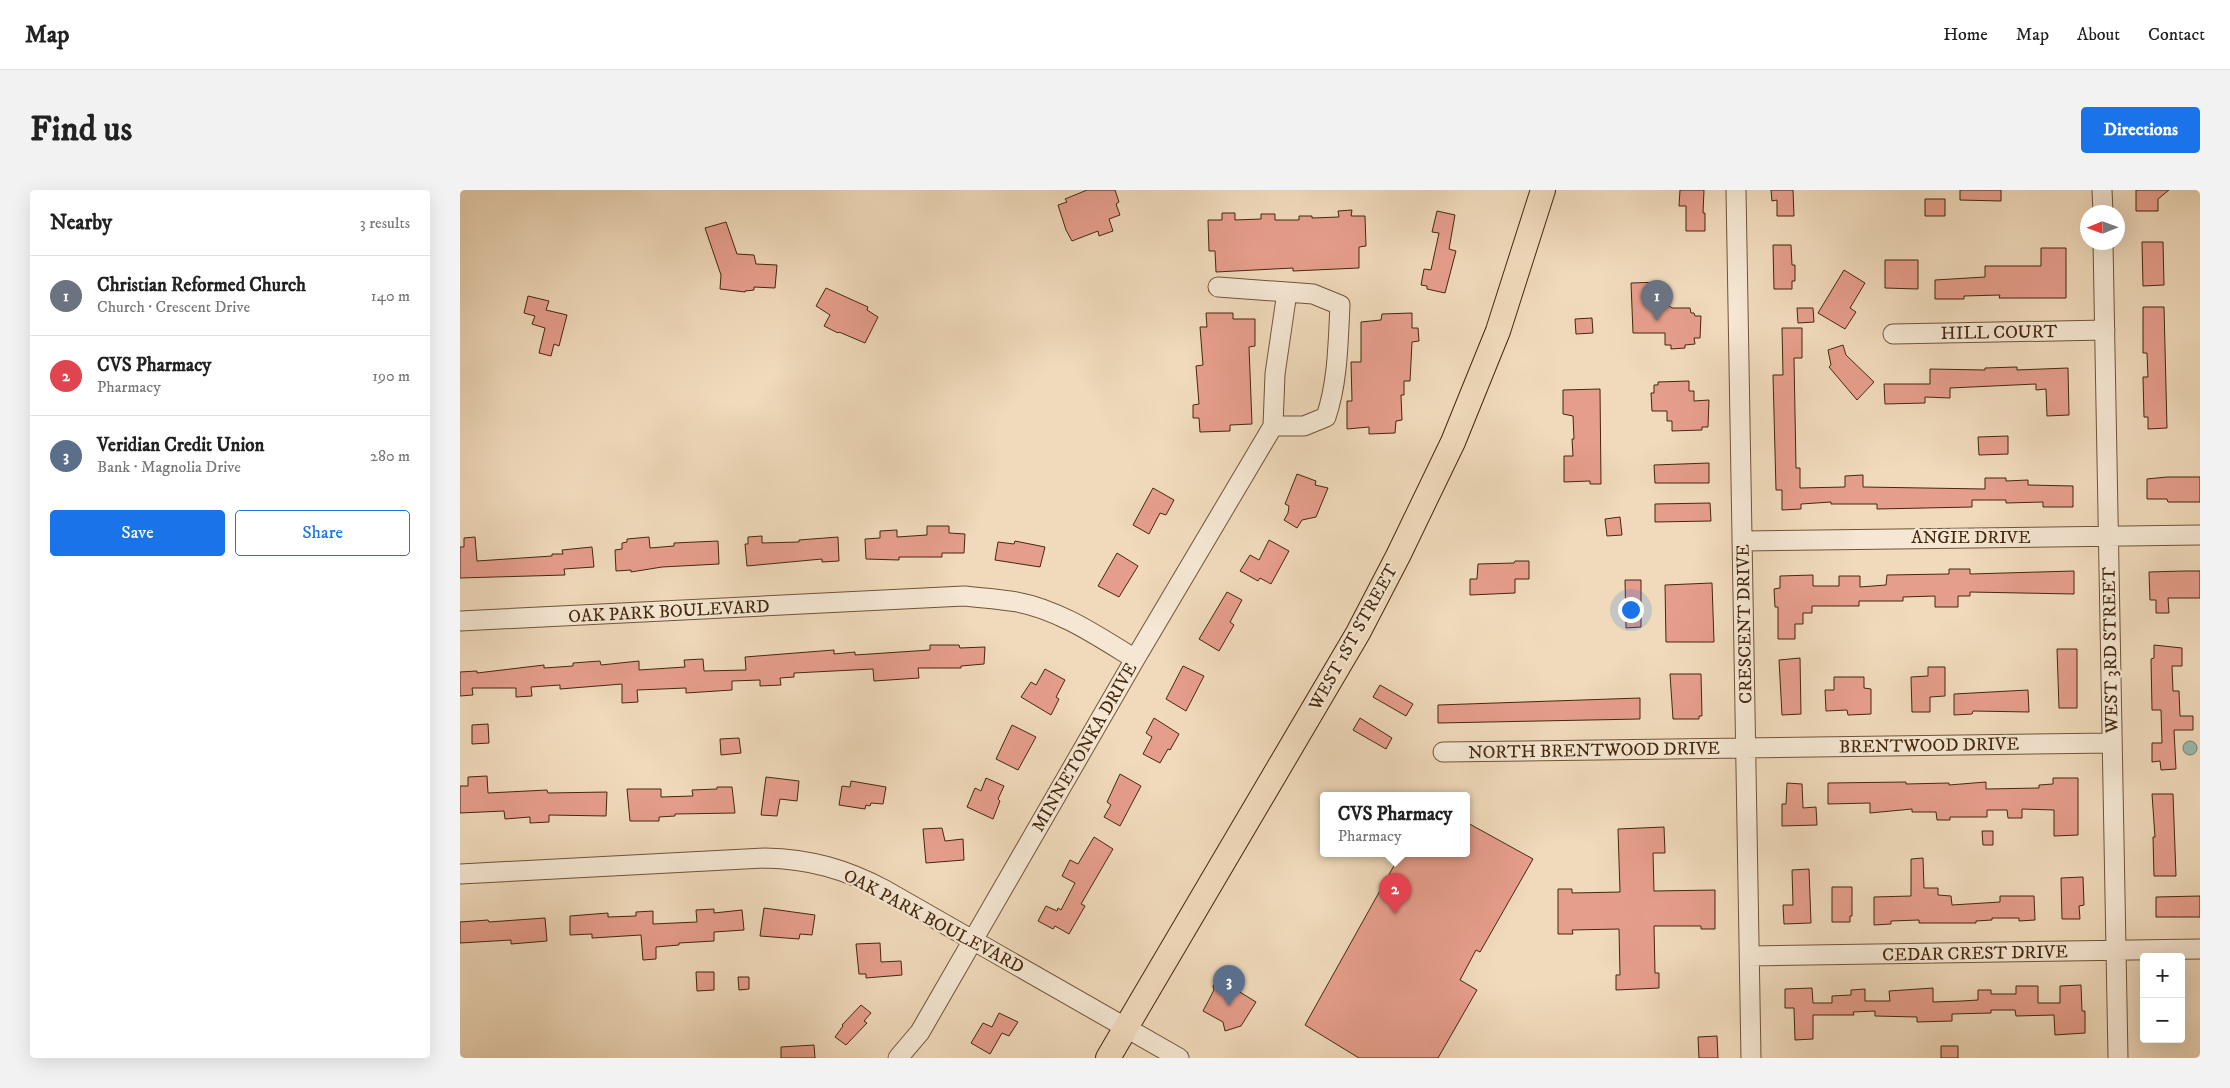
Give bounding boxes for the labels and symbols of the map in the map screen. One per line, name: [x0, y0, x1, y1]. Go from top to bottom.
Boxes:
north arrow: [2080, 205, 2125, 250]
pin: 1: [1641, 280, 1673, 321]
street label: HILL COURT: [1941, 321, 2058, 345]
street label: ANGIE DRIVE: [1911, 527, 2031, 549]
street label: CRESCENT DRIVE: [1733, 544, 1757, 704]
street label: WEST 1ST STREET: [1304, 560, 1403, 715]
street label: WEST 3RD STREET: [2099, 566, 2123, 734]
street label: OAK PARK BOULEVARD: [568, 596, 770, 628]
your location: [1618, 597, 1644, 623]
street label: MINNETONKA DRIVE: [1027, 659, 1142, 836]
street label: BRENTWOOD DRIVE: [1839, 733, 2020, 759]
street label: NORTH BRENTWOOD DRIVE: [1468, 738, 1720, 764]
street label: OAK PARK BOULEVARD: [839, 865, 1028, 979]
pin: 2: [1379, 873, 1411, 914]
street label: CEDAR CREST DRIVE: [1882, 941, 2068, 967]
pin: 3: [1213, 965, 1245, 1006]

